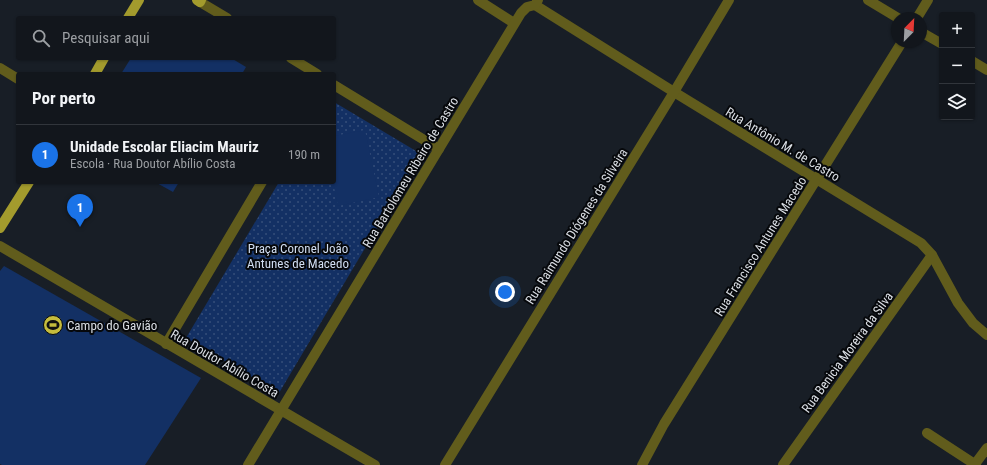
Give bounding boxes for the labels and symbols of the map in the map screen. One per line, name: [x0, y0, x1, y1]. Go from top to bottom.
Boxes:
north arrow: [891, 12, 927, 48]
street label: Rua Bartolomeu Ribeiro de Castro: [359, 94, 461, 250]
street label: Rua Antônio M. de Castro: [723, 104, 843, 185]
street label: Rua Raimundo Diógenes da Silveira: [522, 146, 631, 307]
street label: Rua Francisco Antunes Macedo: [711, 174, 810, 319]
pin: 1: [67, 194, 93, 227]
park label: Praça Coronel João Antunes de Macedo: [247, 241, 349, 271]
your location: [495, 282, 515, 302]
street label: Rua Benicia Moreira da Silva: [799, 289, 896, 415]
sports icon: Campo do Gavião: [42, 314, 64, 336]
place label: Campo do Gavião: [67, 318, 157, 333]
street label: Rua Doutor Abílio Costa: [168, 326, 281, 400]

